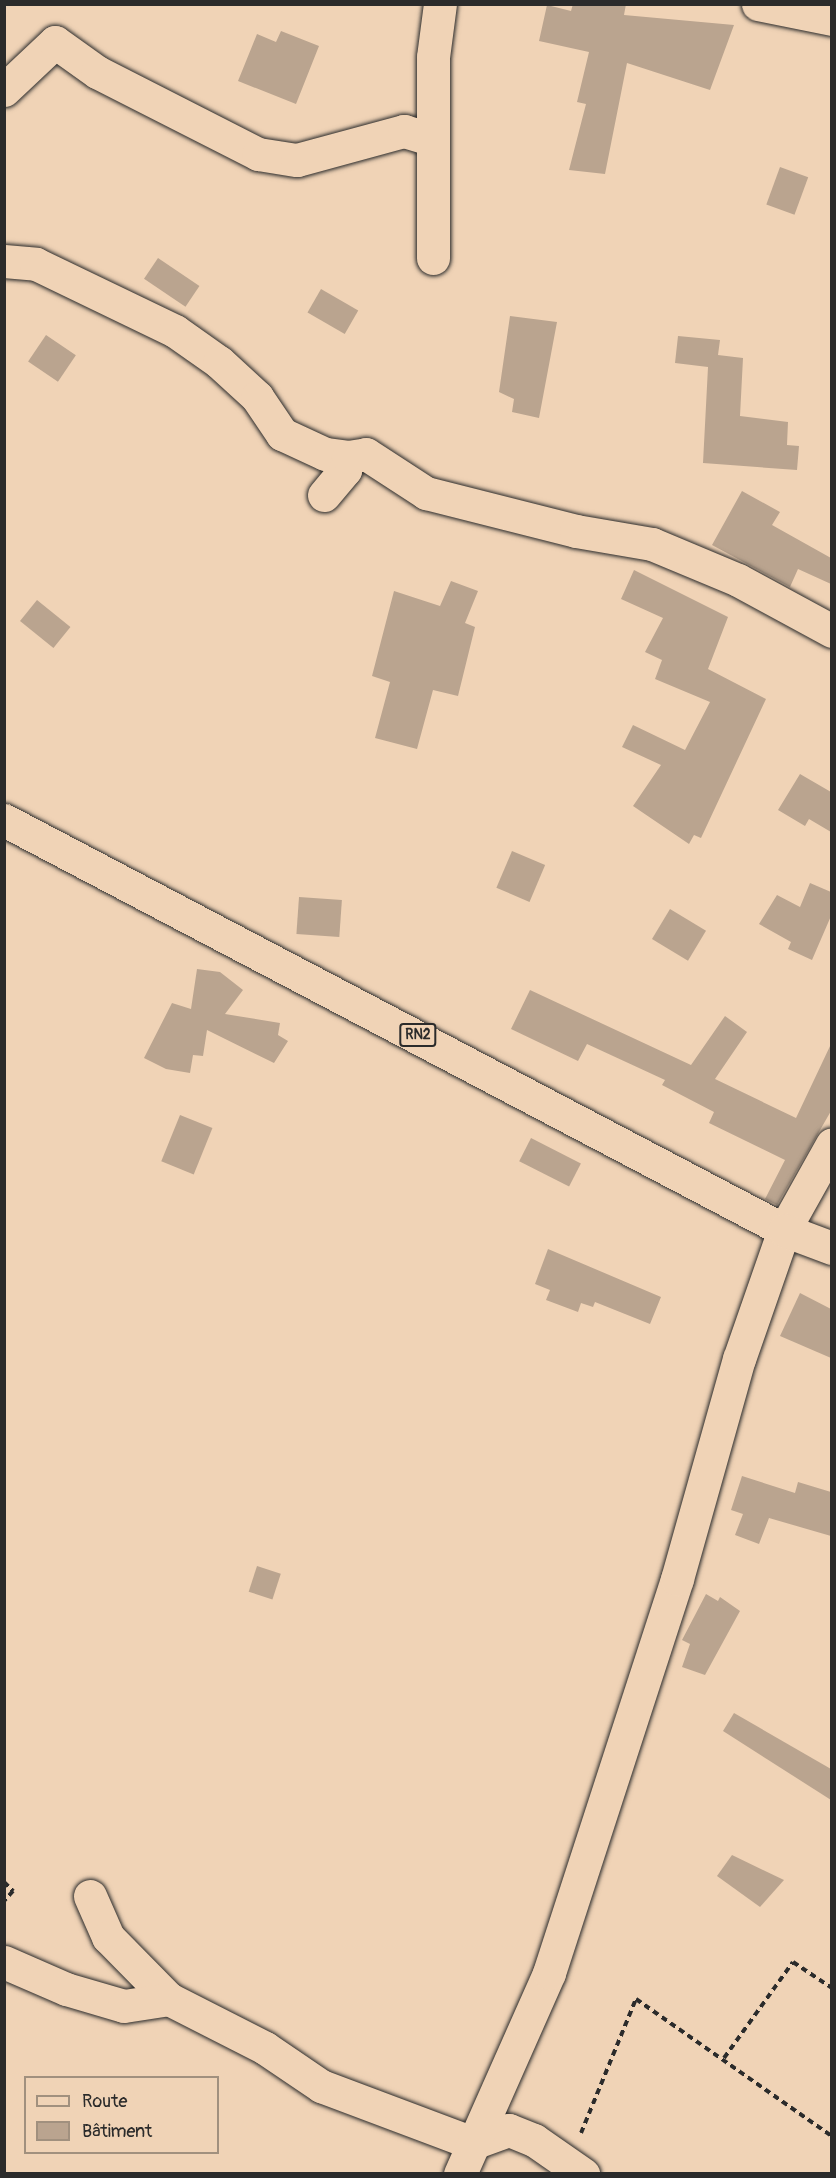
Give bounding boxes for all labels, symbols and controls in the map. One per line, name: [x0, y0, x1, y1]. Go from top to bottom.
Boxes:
road number: RN2: [398, 1024, 438, 1046]
legend: [24, 2076, 219, 2154]
text: Route: [82, 2090, 127, 2113]
text: Bâtiment: [82, 2120, 152, 2143]

